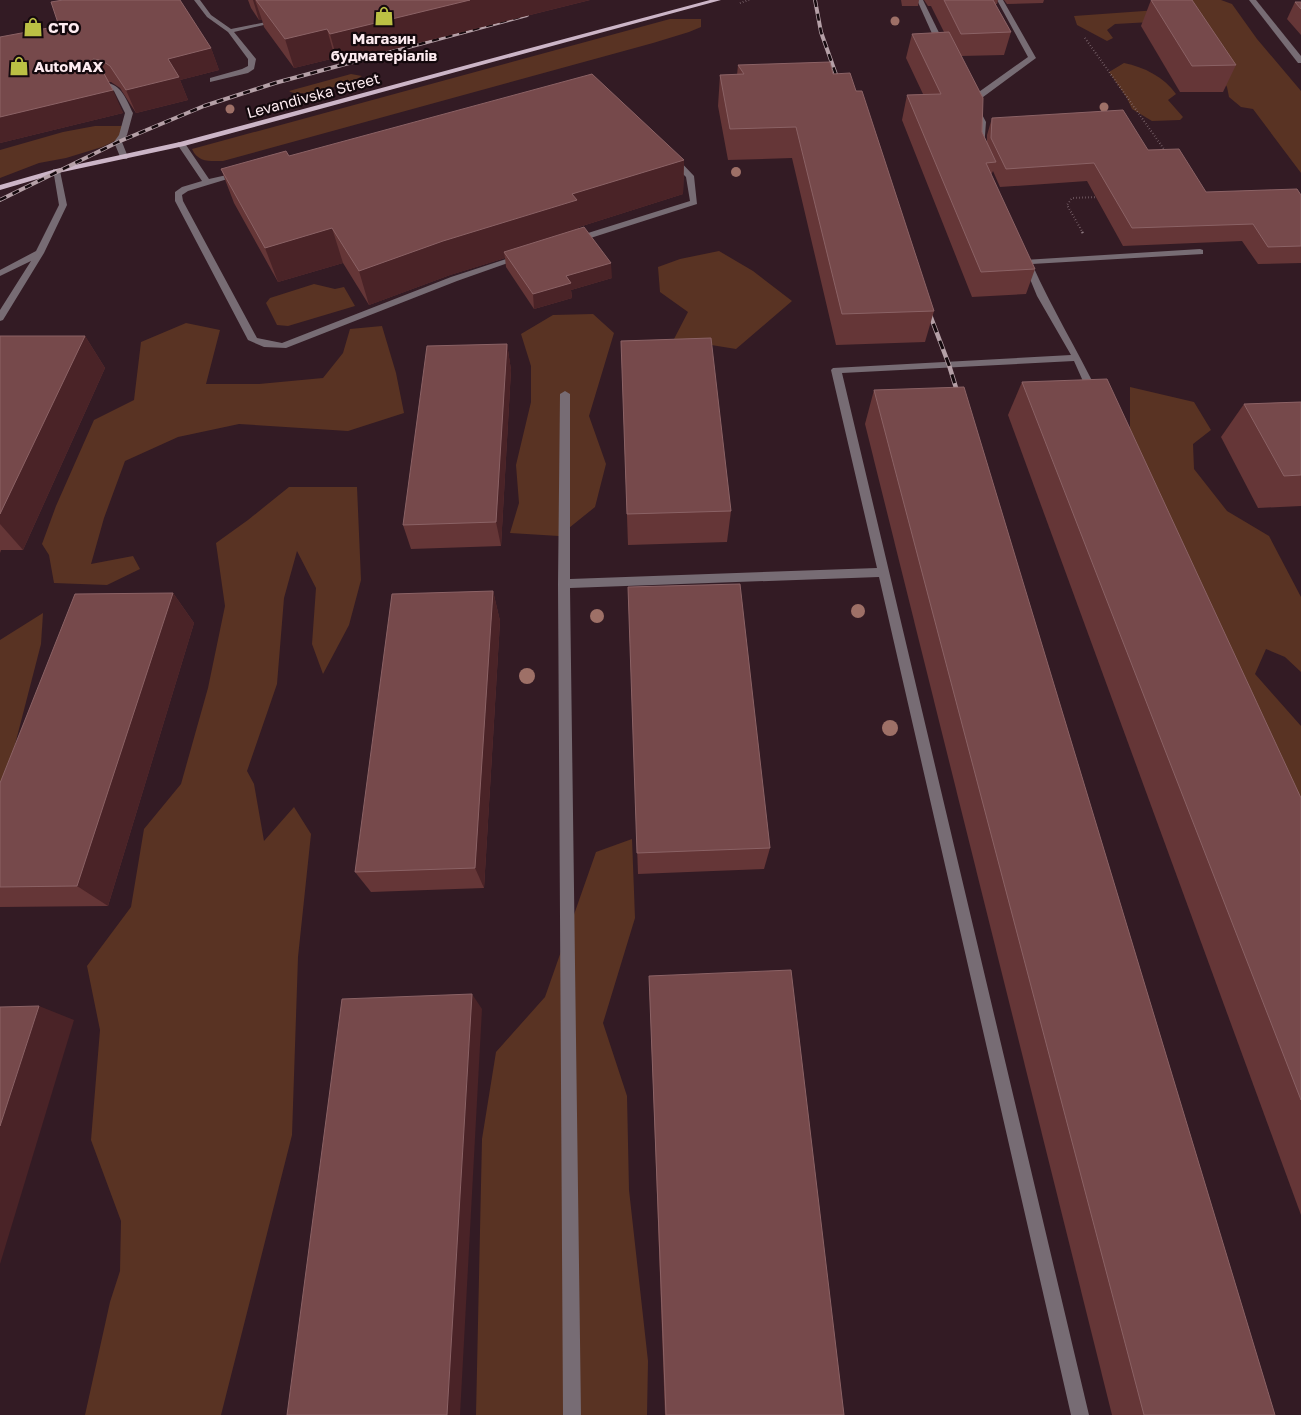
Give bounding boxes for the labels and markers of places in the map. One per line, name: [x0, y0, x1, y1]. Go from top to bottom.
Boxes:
shop icon: Магазин будматеріалів: [373, 5, 395, 27]
shop icon: СТО: [22, 16, 44, 38]
place label: СТО: [48, 18, 80, 36]
place label: Магазин будматеріалів: [331, 29, 437, 64]
shop icon: AutoMAX: [8, 55, 30, 77]
place label: AutoMAX: [34, 57, 104, 75]

